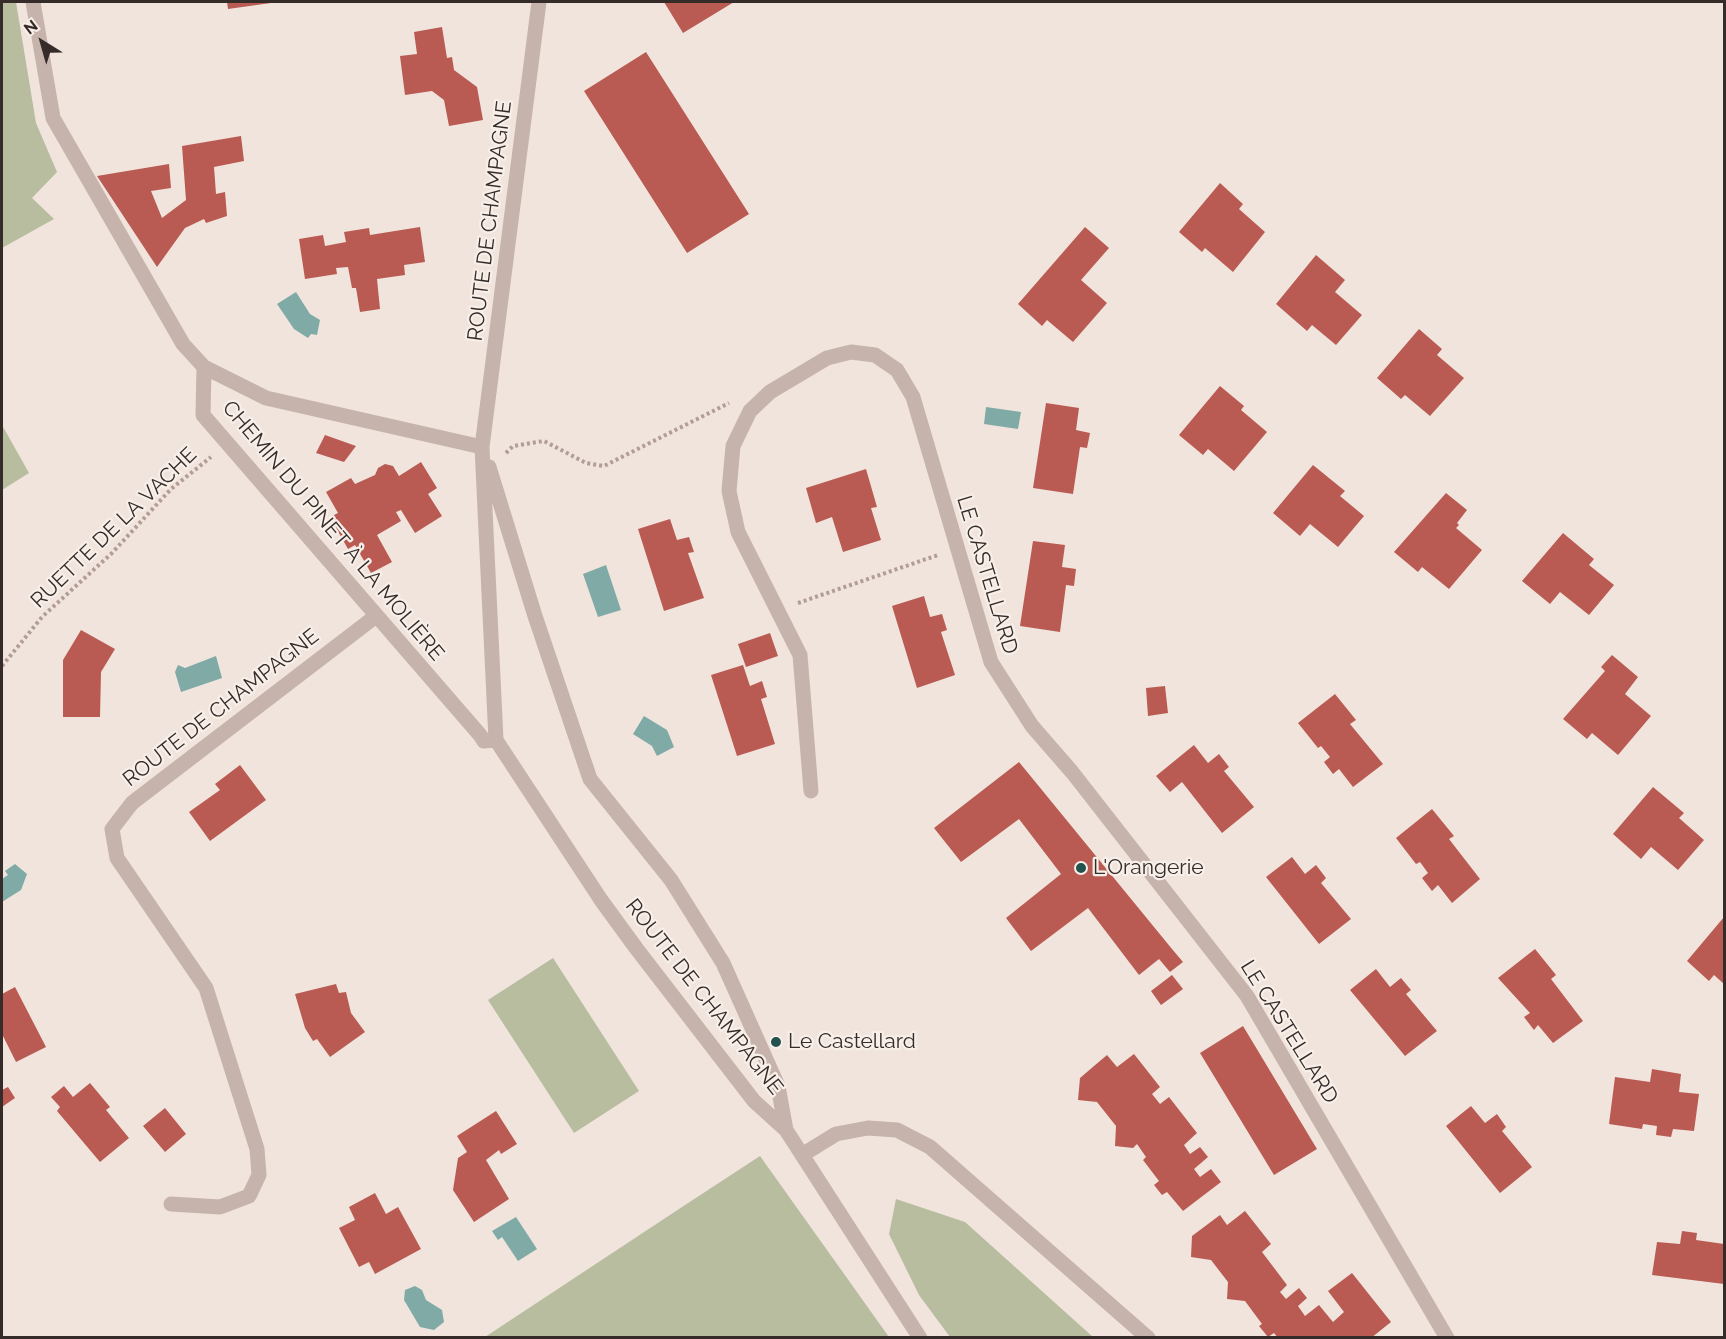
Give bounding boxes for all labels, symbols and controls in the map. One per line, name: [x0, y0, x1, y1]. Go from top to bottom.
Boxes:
north arrow: [12, 12, 72, 72]
text: N: [20, 16, 41, 38]
street label: ROUTE DE CHAMPAGNE: [463, 100, 517, 342]
street label: CHEMIN DU PINET À LA MOLIÈRE: [217, 396, 449, 666]
street label: RUETTE DE LA VACHE: [26, 442, 202, 614]
street label: LE CASTELLARD: [951, 493, 1023, 657]
street label: ROUTE DE CHAMPAGNE: [118, 624, 324, 792]
place label: L'Orangerie: [1093, 855, 1204, 881]
marker: L'Orangerie: [1074, 861, 1088, 875]
street label: ROUTE DE CHAMPAGNE: [620, 894, 788, 1100]
street label: LE CASTELLARD: [1235, 956, 1343, 1108]
place label: Le Castellard: [788, 1029, 916, 1055]
marker: Le Castellard: [769, 1035, 783, 1049]

